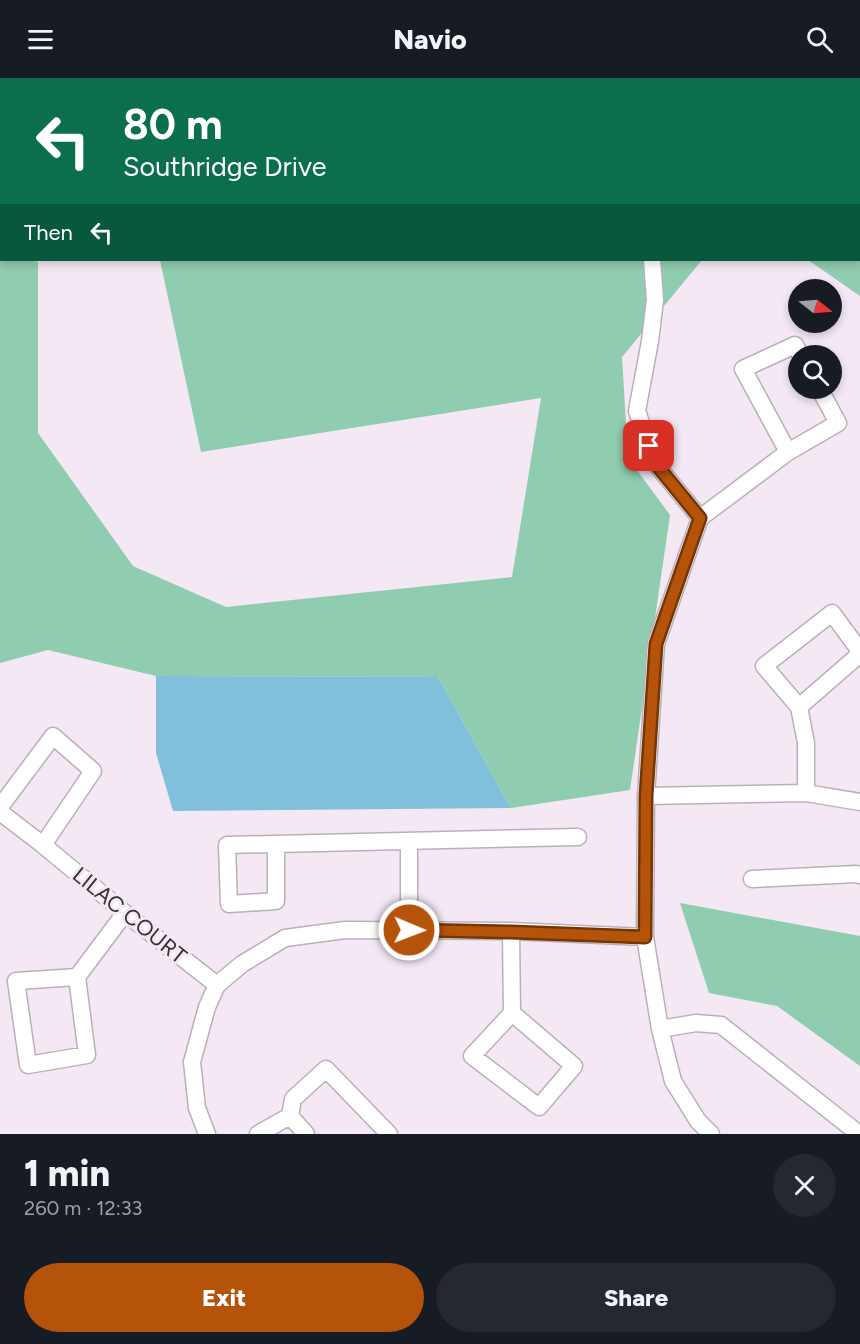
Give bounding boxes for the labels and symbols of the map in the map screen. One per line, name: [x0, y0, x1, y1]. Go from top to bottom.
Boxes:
north arrow: [788, 279, 842, 333]
pin: [623, 420, 674, 471]
street label: LILAC COURT: [67, 861, 192, 970]
position arrow: [377, 898, 441, 962]

